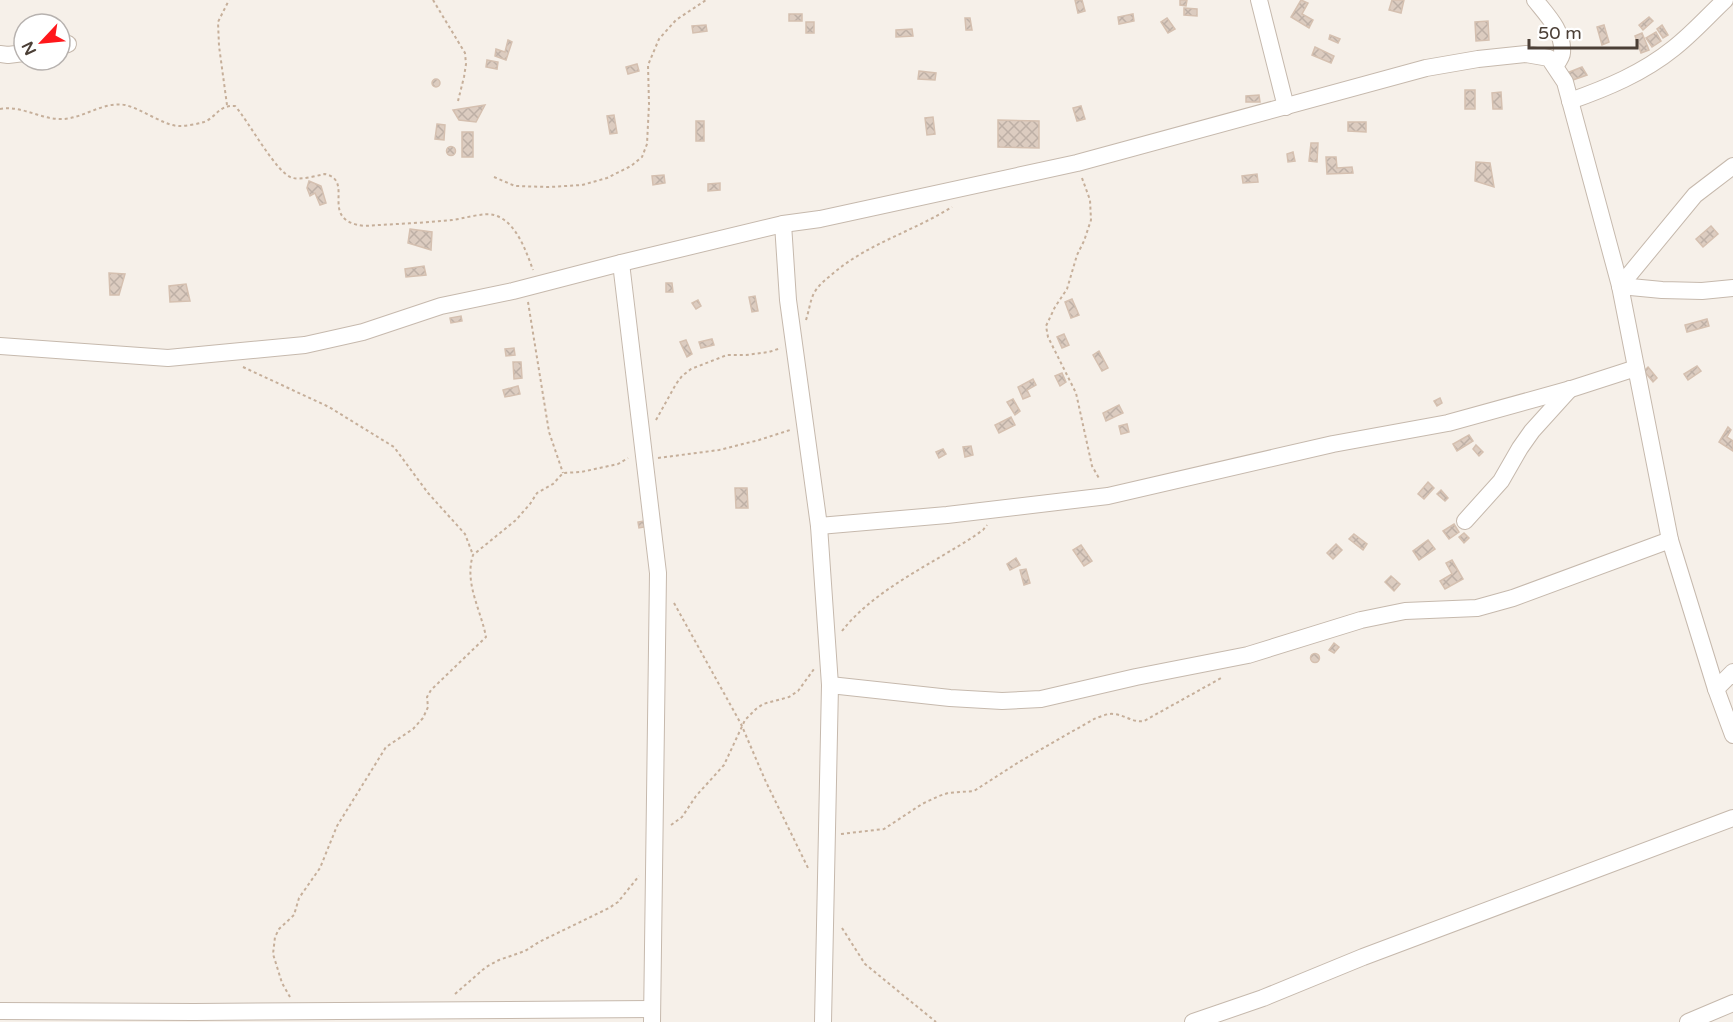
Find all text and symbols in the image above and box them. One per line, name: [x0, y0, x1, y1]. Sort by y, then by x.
north arrow: [12, 12, 72, 72]
scale bar: [1529, 12, 1637, 50]
text: 50 m: [1538, 22, 1582, 44]
text: N: [18, 38, 41, 58]

